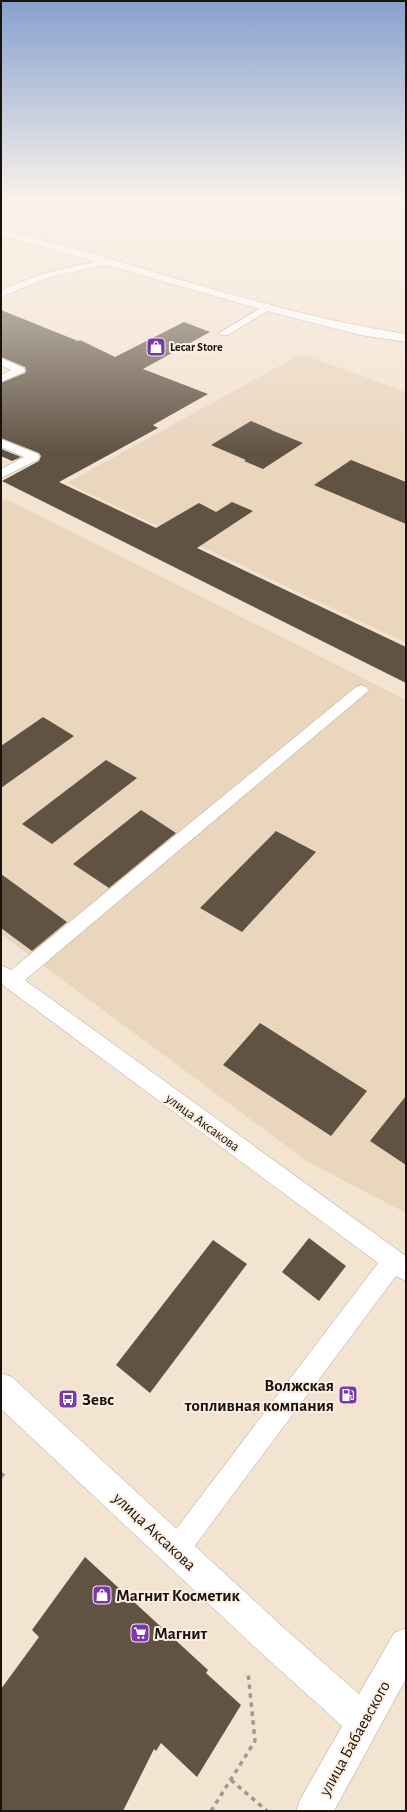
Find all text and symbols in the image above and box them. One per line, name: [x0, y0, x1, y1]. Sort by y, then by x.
shop icon: Lecar Store: [145, 336, 167, 358]
place label: Lecar Store: [170, 341, 223, 353]
street label: улица Аксакова: [162, 1091, 242, 1155]
place label: Волжская топливная компания: [184, 1377, 334, 1414]
fuel station icon: Волжская топливная компания: [337, 1384, 359, 1406]
bus stop icon: Зевс: [57, 1388, 79, 1410]
place label: Зевс: [82, 1391, 114, 1408]
street label: улица Аксакова: [109, 1488, 199, 1575]
shop icon: Магнит Косметик: [91, 1584, 113, 1606]
place label: Магнит Косметик: [116, 1587, 240, 1604]
supermarket icon: Магнит: [129, 1622, 151, 1644]
place label: Магнит: [154, 1625, 207, 1642]
street label: улица Бабаевского: [315, 1678, 394, 1800]

